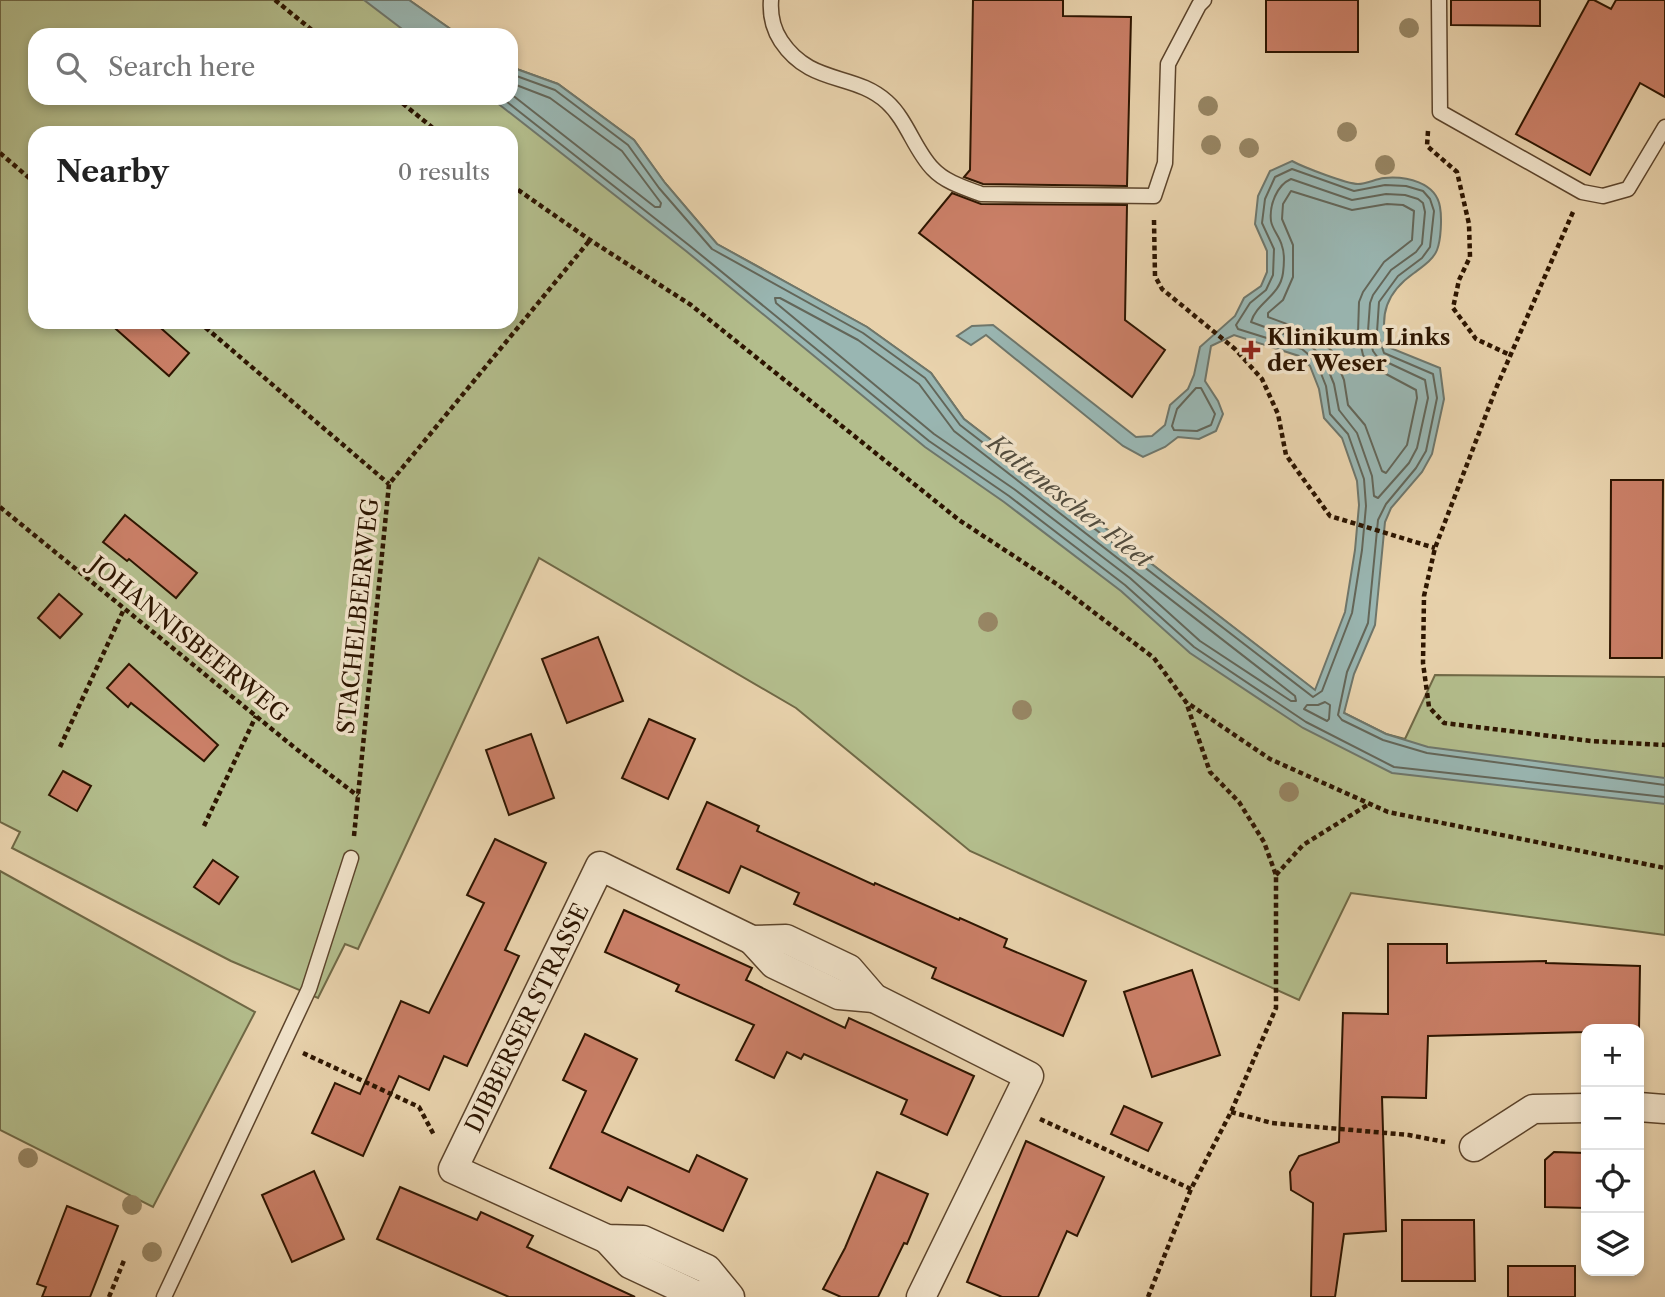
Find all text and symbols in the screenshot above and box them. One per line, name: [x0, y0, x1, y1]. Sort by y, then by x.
search box: [28, 28, 518, 105]
icon: search: [52, 48, 90, 86]
text: Search here: [108, 51, 255, 83]
text: Nearby: [56, 153, 169, 190]
text: 0 results: [398, 158, 490, 186]
place label: Klinikum Links der Weser: [1267, 323, 1450, 377]
marker: Klinikum Links der Weser: [1241, 340, 1261, 360]
water label: Kattenescher Fleet: [981, 427, 1159, 575]
street label: STACHELBEERWEG: [332, 497, 384, 735]
street label: JOHANNISBEERWEG: [82, 548, 294, 728]
street label: DIBBERSER STRASSE: [459, 899, 595, 1137]
map controls: [1581, 1024, 1644, 1276]
button: +: [1581, 1024, 1644, 1087]
button: −: [1581, 1087, 1644, 1150]
button: locate: [1581, 1150, 1644, 1213]
button: layers: [1581, 1213, 1644, 1276]

